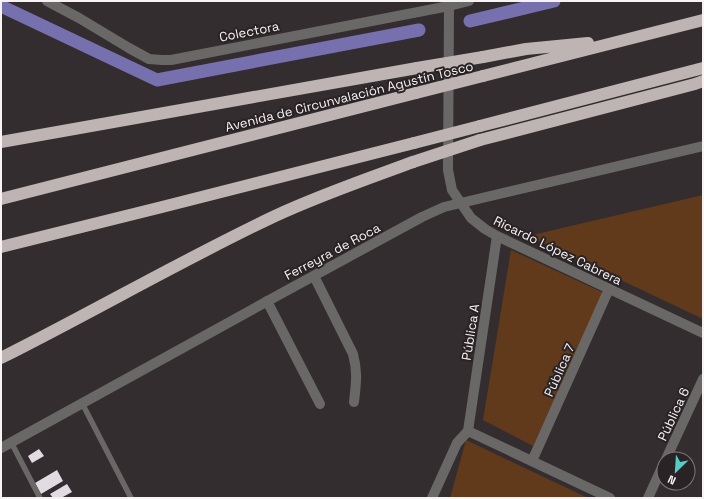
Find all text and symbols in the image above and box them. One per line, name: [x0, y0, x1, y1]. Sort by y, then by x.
street label: Colectora: [218, 17, 281, 46]
street label: Avenida de Circunvalación Agustín Tosco: [223, 57, 475, 136]
street label: Ricardo López Cabrera: [491, 212, 625, 289]
street label: Ferreyra de Roca: [281, 219, 384, 284]
street label: Pública A: [458, 303, 483, 362]
street label: Pública 7: [540, 341, 579, 399]
street label: Pública 6: [654, 385, 693, 444]
north arrow: [656, 451, 696, 491]
text: N: [665, 472, 678, 488]

